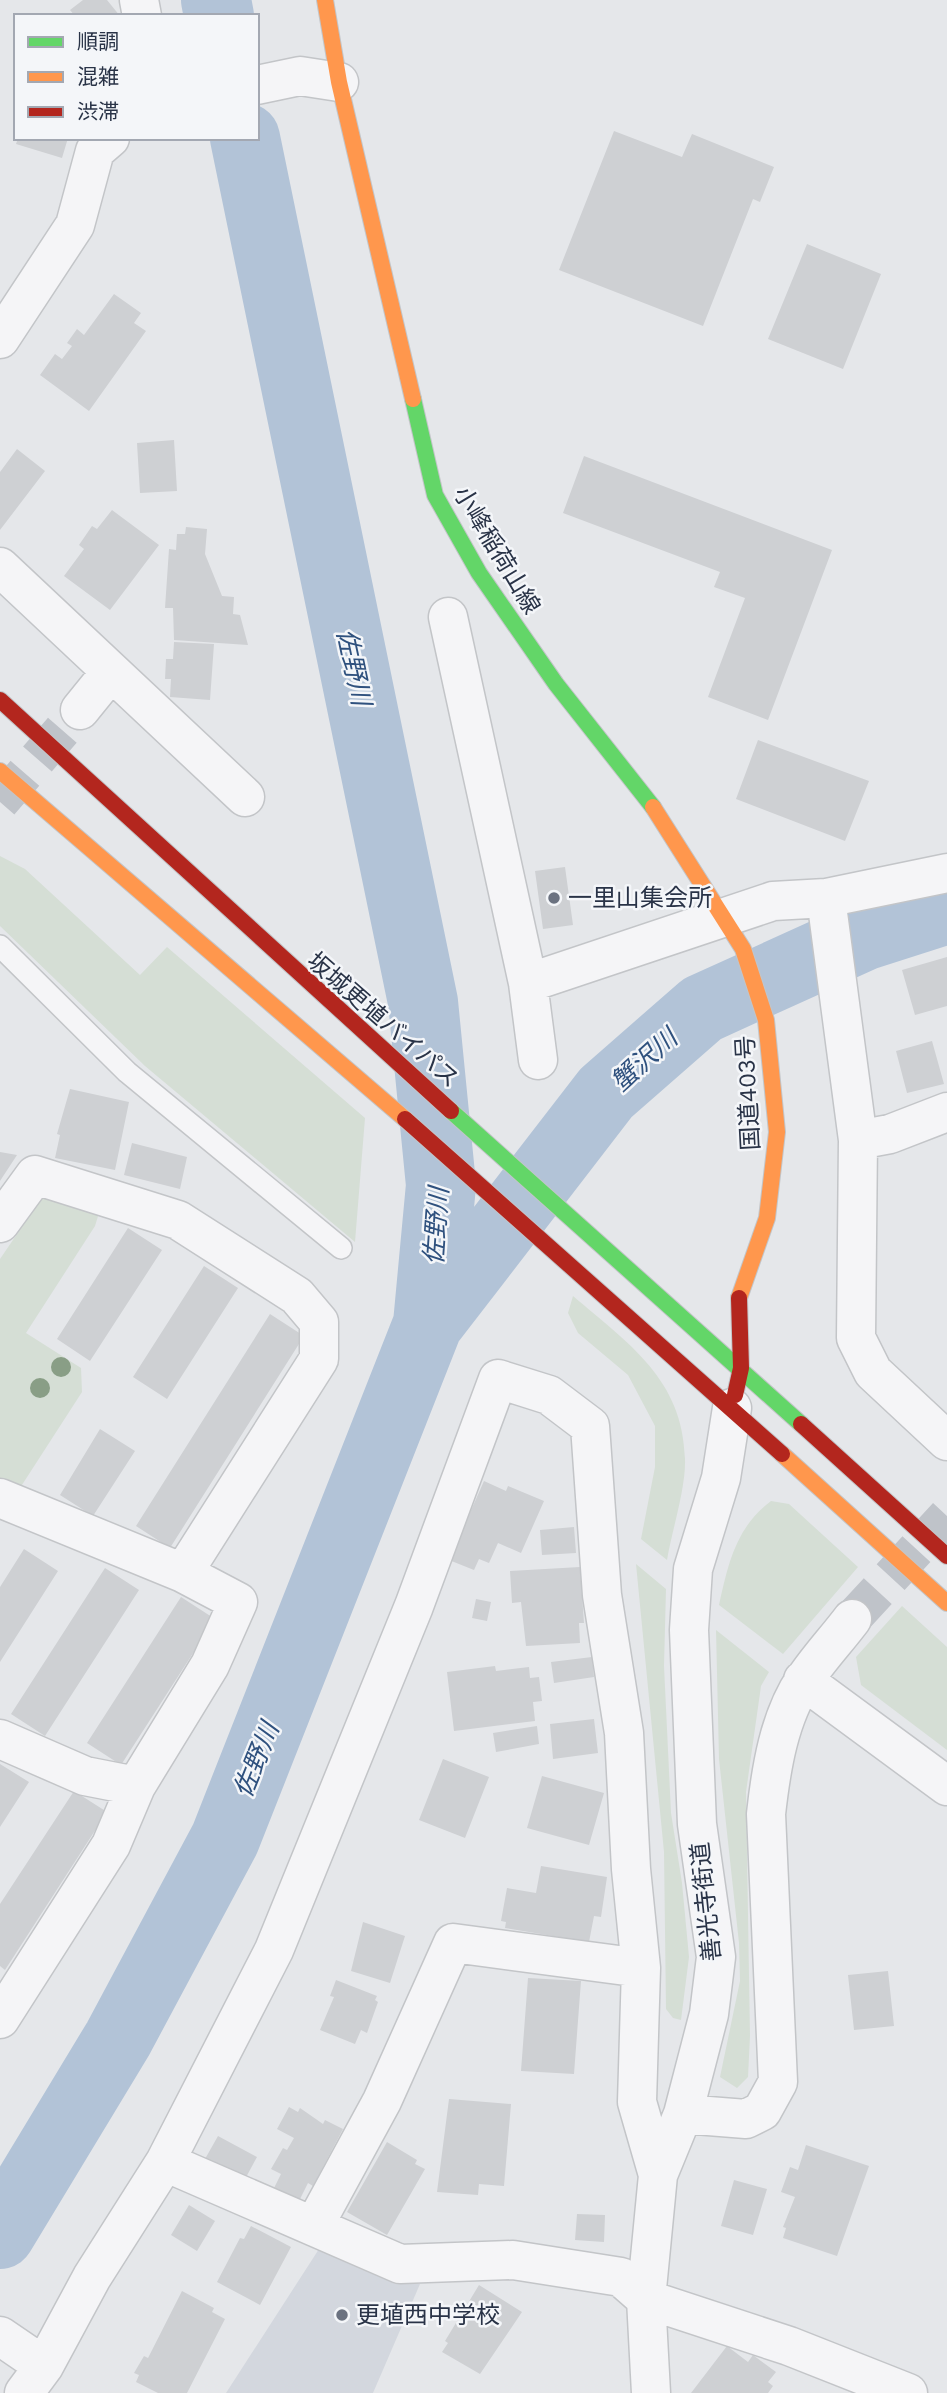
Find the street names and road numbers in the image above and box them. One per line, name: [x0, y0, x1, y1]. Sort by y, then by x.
street label: 小峰稲荷山線: [448, 481, 546, 619]
street label: 坂城更埴バイパス: [302, 947, 464, 1093]
street label: 国道403号: [731, 1035, 765, 1151]
street label: 善光寺街道: [686, 1841, 726, 1963]

